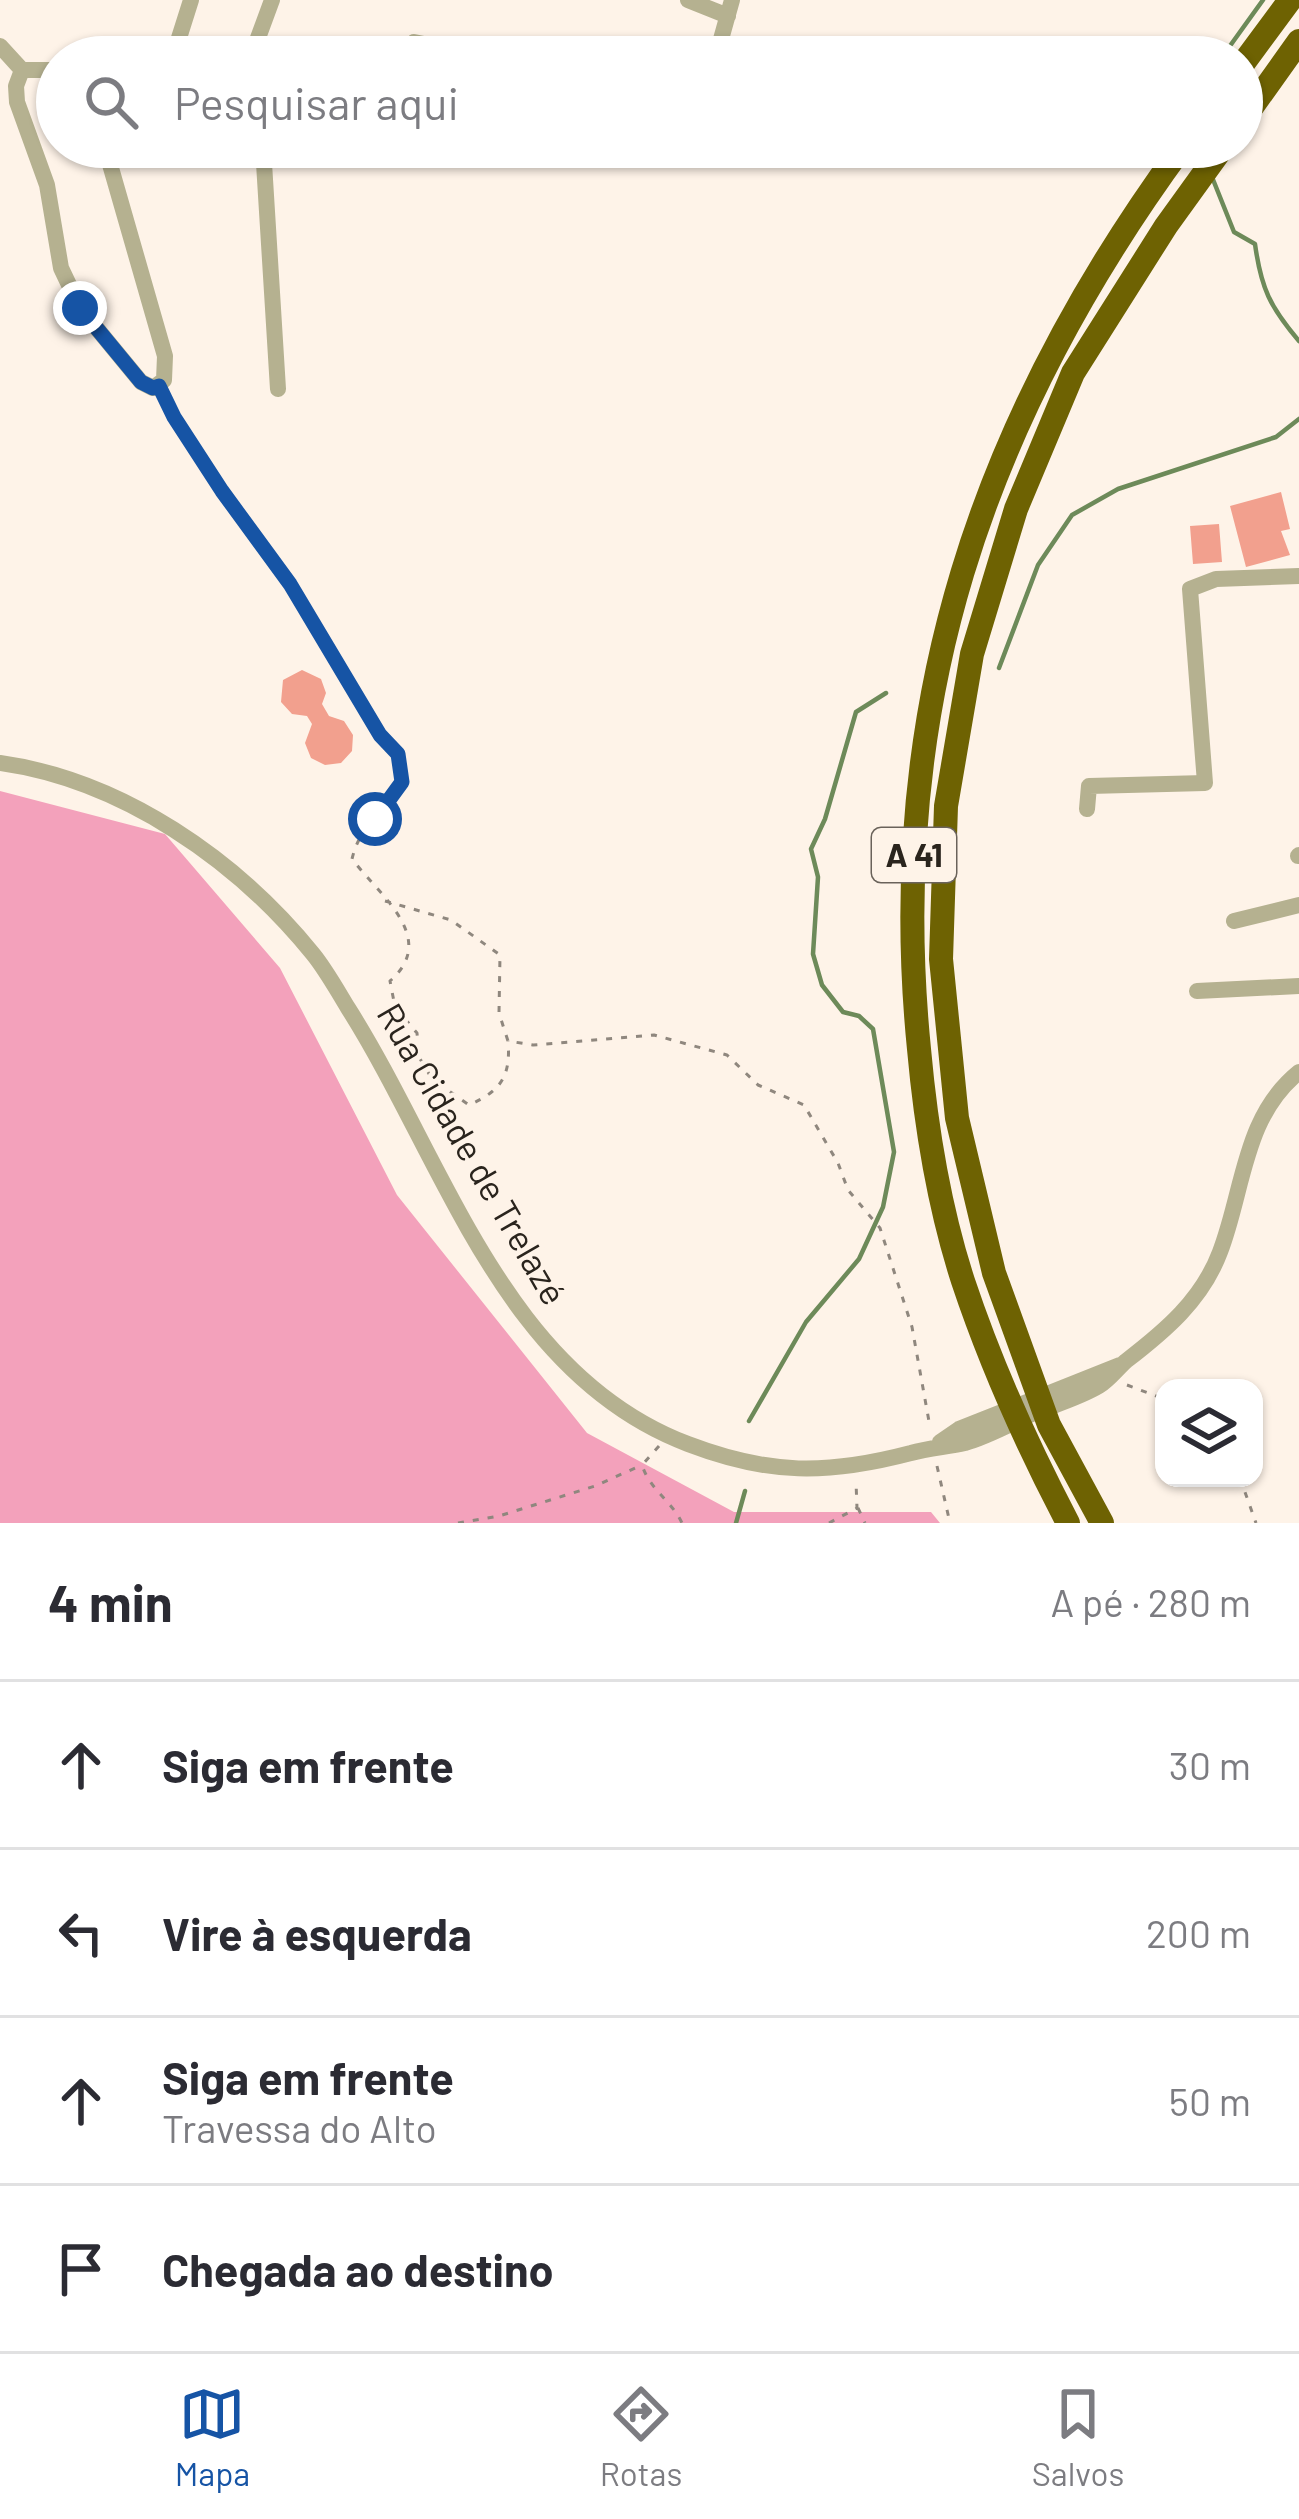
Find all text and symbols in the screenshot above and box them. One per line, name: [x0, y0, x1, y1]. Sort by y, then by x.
search box: [36, 36, 1263, 168]
icon: search: [78, 69, 144, 135]
text: Pesquisar aqui: [174, 75, 459, 129]
route end: [53, 281, 107, 335]
route start: [348, 792, 402, 846]
road number: A 41: [872, 828, 956, 882]
street label: Rua Cidade de Trelazé: [370, 995, 577, 1312]
map controls: [1155, 1379, 1263, 1487]
button: layers: [1155, 1379, 1263, 1487]
text: 4 min: [48, 1571, 173, 1632]
text: A pé · 280 m: [1050, 1578, 1251, 1625]
icon: ahead: [48, 1732, 114, 1798]
text: Siga em frente: [162, 1738, 454, 1792]
text: 30 m: [1169, 1741, 1251, 1788]
icon: left: [48, 1900, 114, 1966]
text: Vire à esquerda: [162, 1906, 472, 1960]
text: 200 m: [1146, 1909, 1251, 1956]
text: Siga em frente: [162, 2050, 454, 2104]
icon: ahead: [48, 2068, 114, 2134]
text: 50 m: [1169, 2077, 1251, 2124]
text: Travessa do Alto: [162, 2104, 437, 2151]
icon: arrive: [48, 2236, 114, 2302]
text: Chegada ao destino: [162, 2242, 554, 2296]
tab: Mapa: [175, 2381, 250, 2493]
tab: Rotas: [600, 2381, 682, 2493]
tab: Salvos: [1032, 2381, 1124, 2493]

